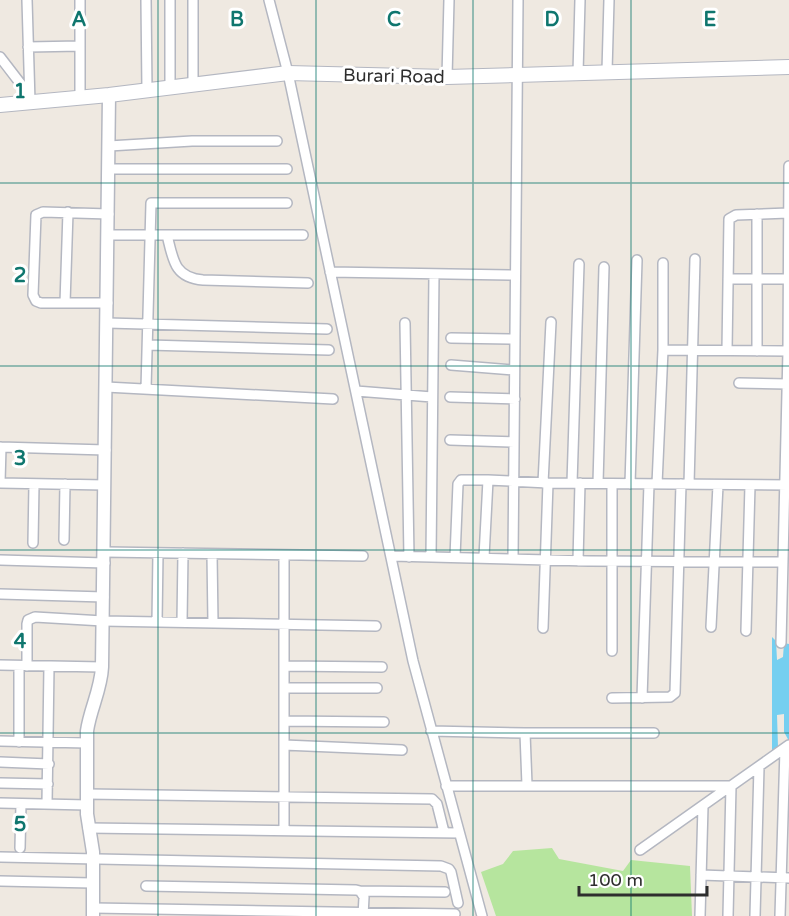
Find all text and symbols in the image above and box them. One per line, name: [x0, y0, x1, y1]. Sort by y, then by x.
text: A: [72, 8, 87, 32]
text: B: [230, 8, 244, 32]
text: C: [387, 8, 401, 32]
text: D: [544, 8, 560, 32]
text: E: [704, 8, 717, 32]
street label: Burari Road: [343, 64, 445, 88]
text: 1: [14, 80, 26, 104]
text: 2: [14, 264, 26, 288]
text: 3: [14, 447, 26, 471]
text: 4: [14, 630, 27, 654]
text: 5: [14, 813, 26, 837]
scale bar: [579, 859, 706, 897]
text: 100 m: [588, 869, 643, 891]

